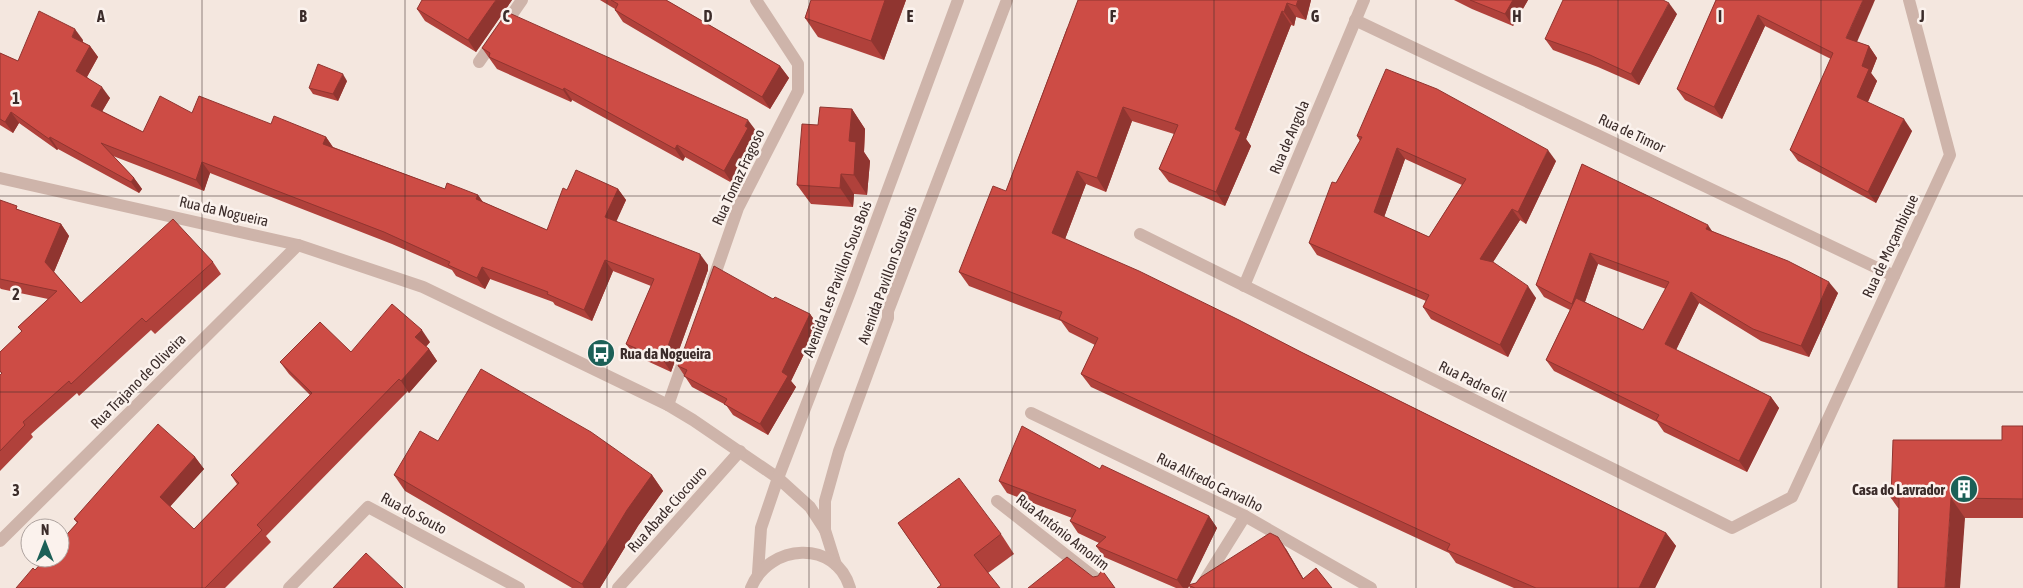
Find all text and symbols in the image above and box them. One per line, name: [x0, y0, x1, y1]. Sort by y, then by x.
text: A: [96, 7, 105, 25]
text: B: [299, 7, 307, 25]
text: C: [502, 7, 510, 25]
text: D: [704, 7, 713, 25]
text: E: [907, 7, 914, 25]
text: F: [1110, 7, 1117, 25]
text: G: [1311, 7, 1320, 25]
text: H: [1512, 7, 1522, 25]
text: I: [1718, 7, 1722, 25]
text: J: [1918, 7, 1925, 25]
text: 1: [12, 89, 20, 107]
street label: Rua de Angola: [1266, 98, 1312, 176]
street label: Rua de Timor: [1596, 110, 1669, 156]
street label: Rua Tomaz Fragoso: [708, 126, 768, 228]
street label: Rua da Nogueira: [178, 192, 270, 230]
street label: Rua de Moçambique: [1859, 192, 1921, 300]
street label: Avenida Les Pavillon Sous Bois: [799, 199, 875, 359]
street label: Avenida Pavillon Sous Bois: [854, 204, 920, 346]
text: 2: [12, 285, 20, 303]
street label: Rua Trajano de Oliveira: [87, 330, 189, 432]
bus stop icon: Rua da Nogueira: [586, 338, 616, 368]
place label: Rua da Nogueira: [620, 345, 711, 362]
street label: Rua Padre Gil: [1436, 357, 1510, 405]
street label: Rua Alfredo Carvalho: [1154, 449, 1266, 515]
street label: Rua Abade Ciocouro: [624, 463, 710, 555]
building icon: Casa do Lavrador: [1949, 474, 1979, 504]
text: 3: [12, 481, 20, 499]
place label: Casa do Lavrador: [1852, 481, 1946, 498]
street label: Rua do Souto: [378, 489, 450, 537]
street label: Rua António Amorim: [1013, 490, 1113, 574]
north arrow: [20, 518, 70, 568]
text: N: [41, 522, 49, 538]

